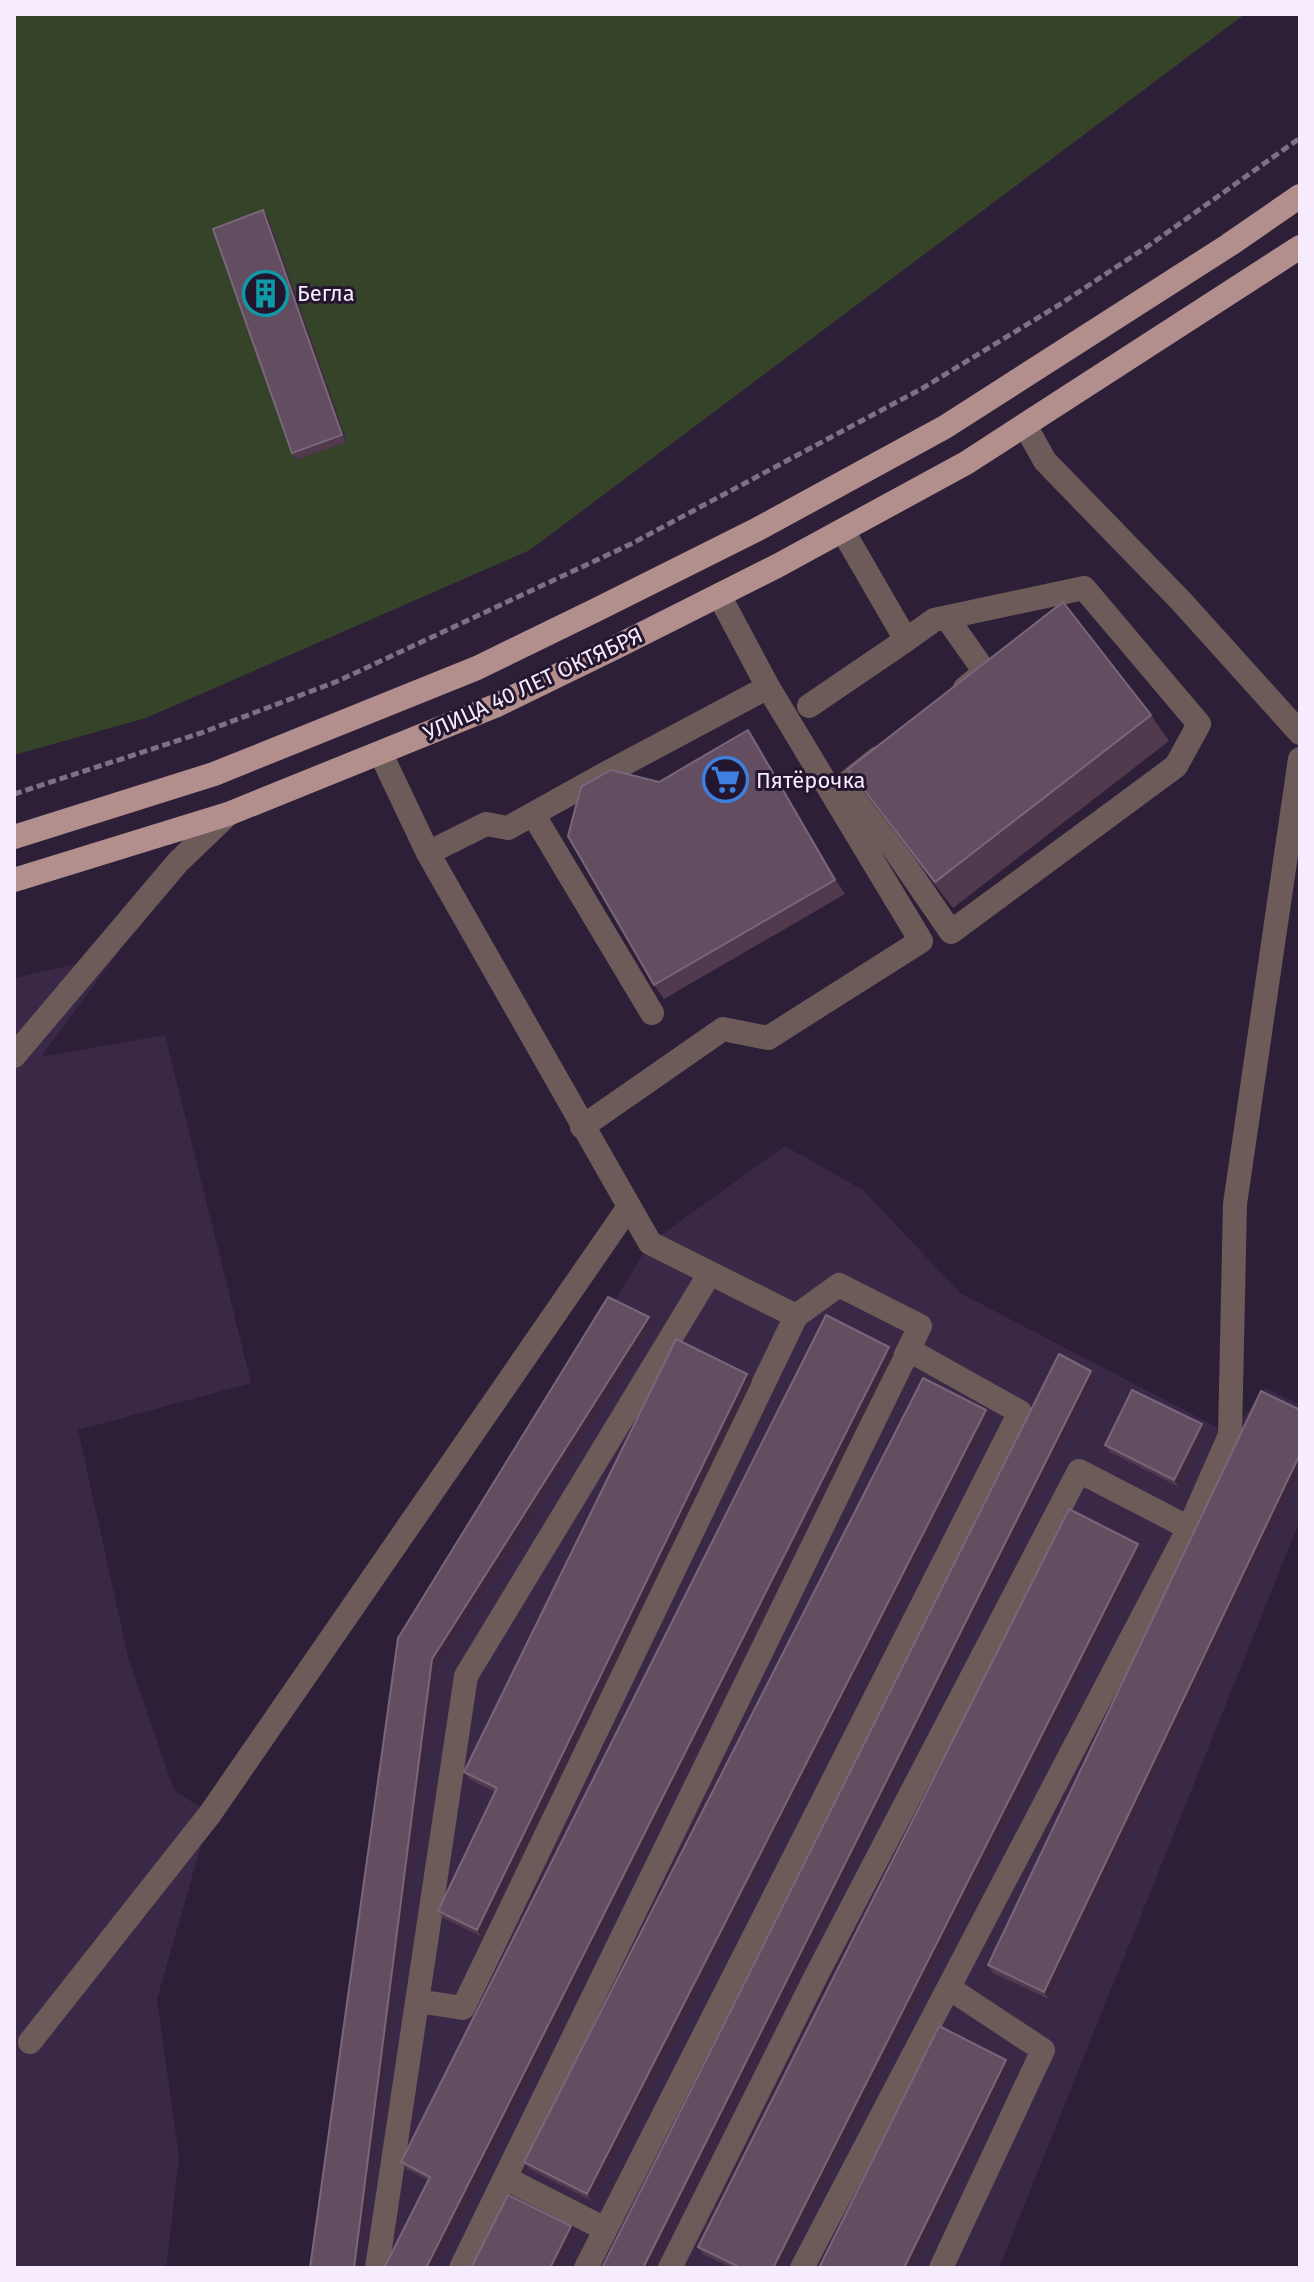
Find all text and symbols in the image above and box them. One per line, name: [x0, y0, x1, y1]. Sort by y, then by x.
building icon: Бегла: [242, 269, 290, 317]
place label: Бегла: [297, 280, 355, 307]
street label: УЛИЦА 40 ЛЕТ ОКТЯБРЯ: [419, 621, 647, 747]
supermarket icon: Пятёрочка: [701, 756, 749, 804]
place label: Пятёрочка: [756, 767, 865, 794]

